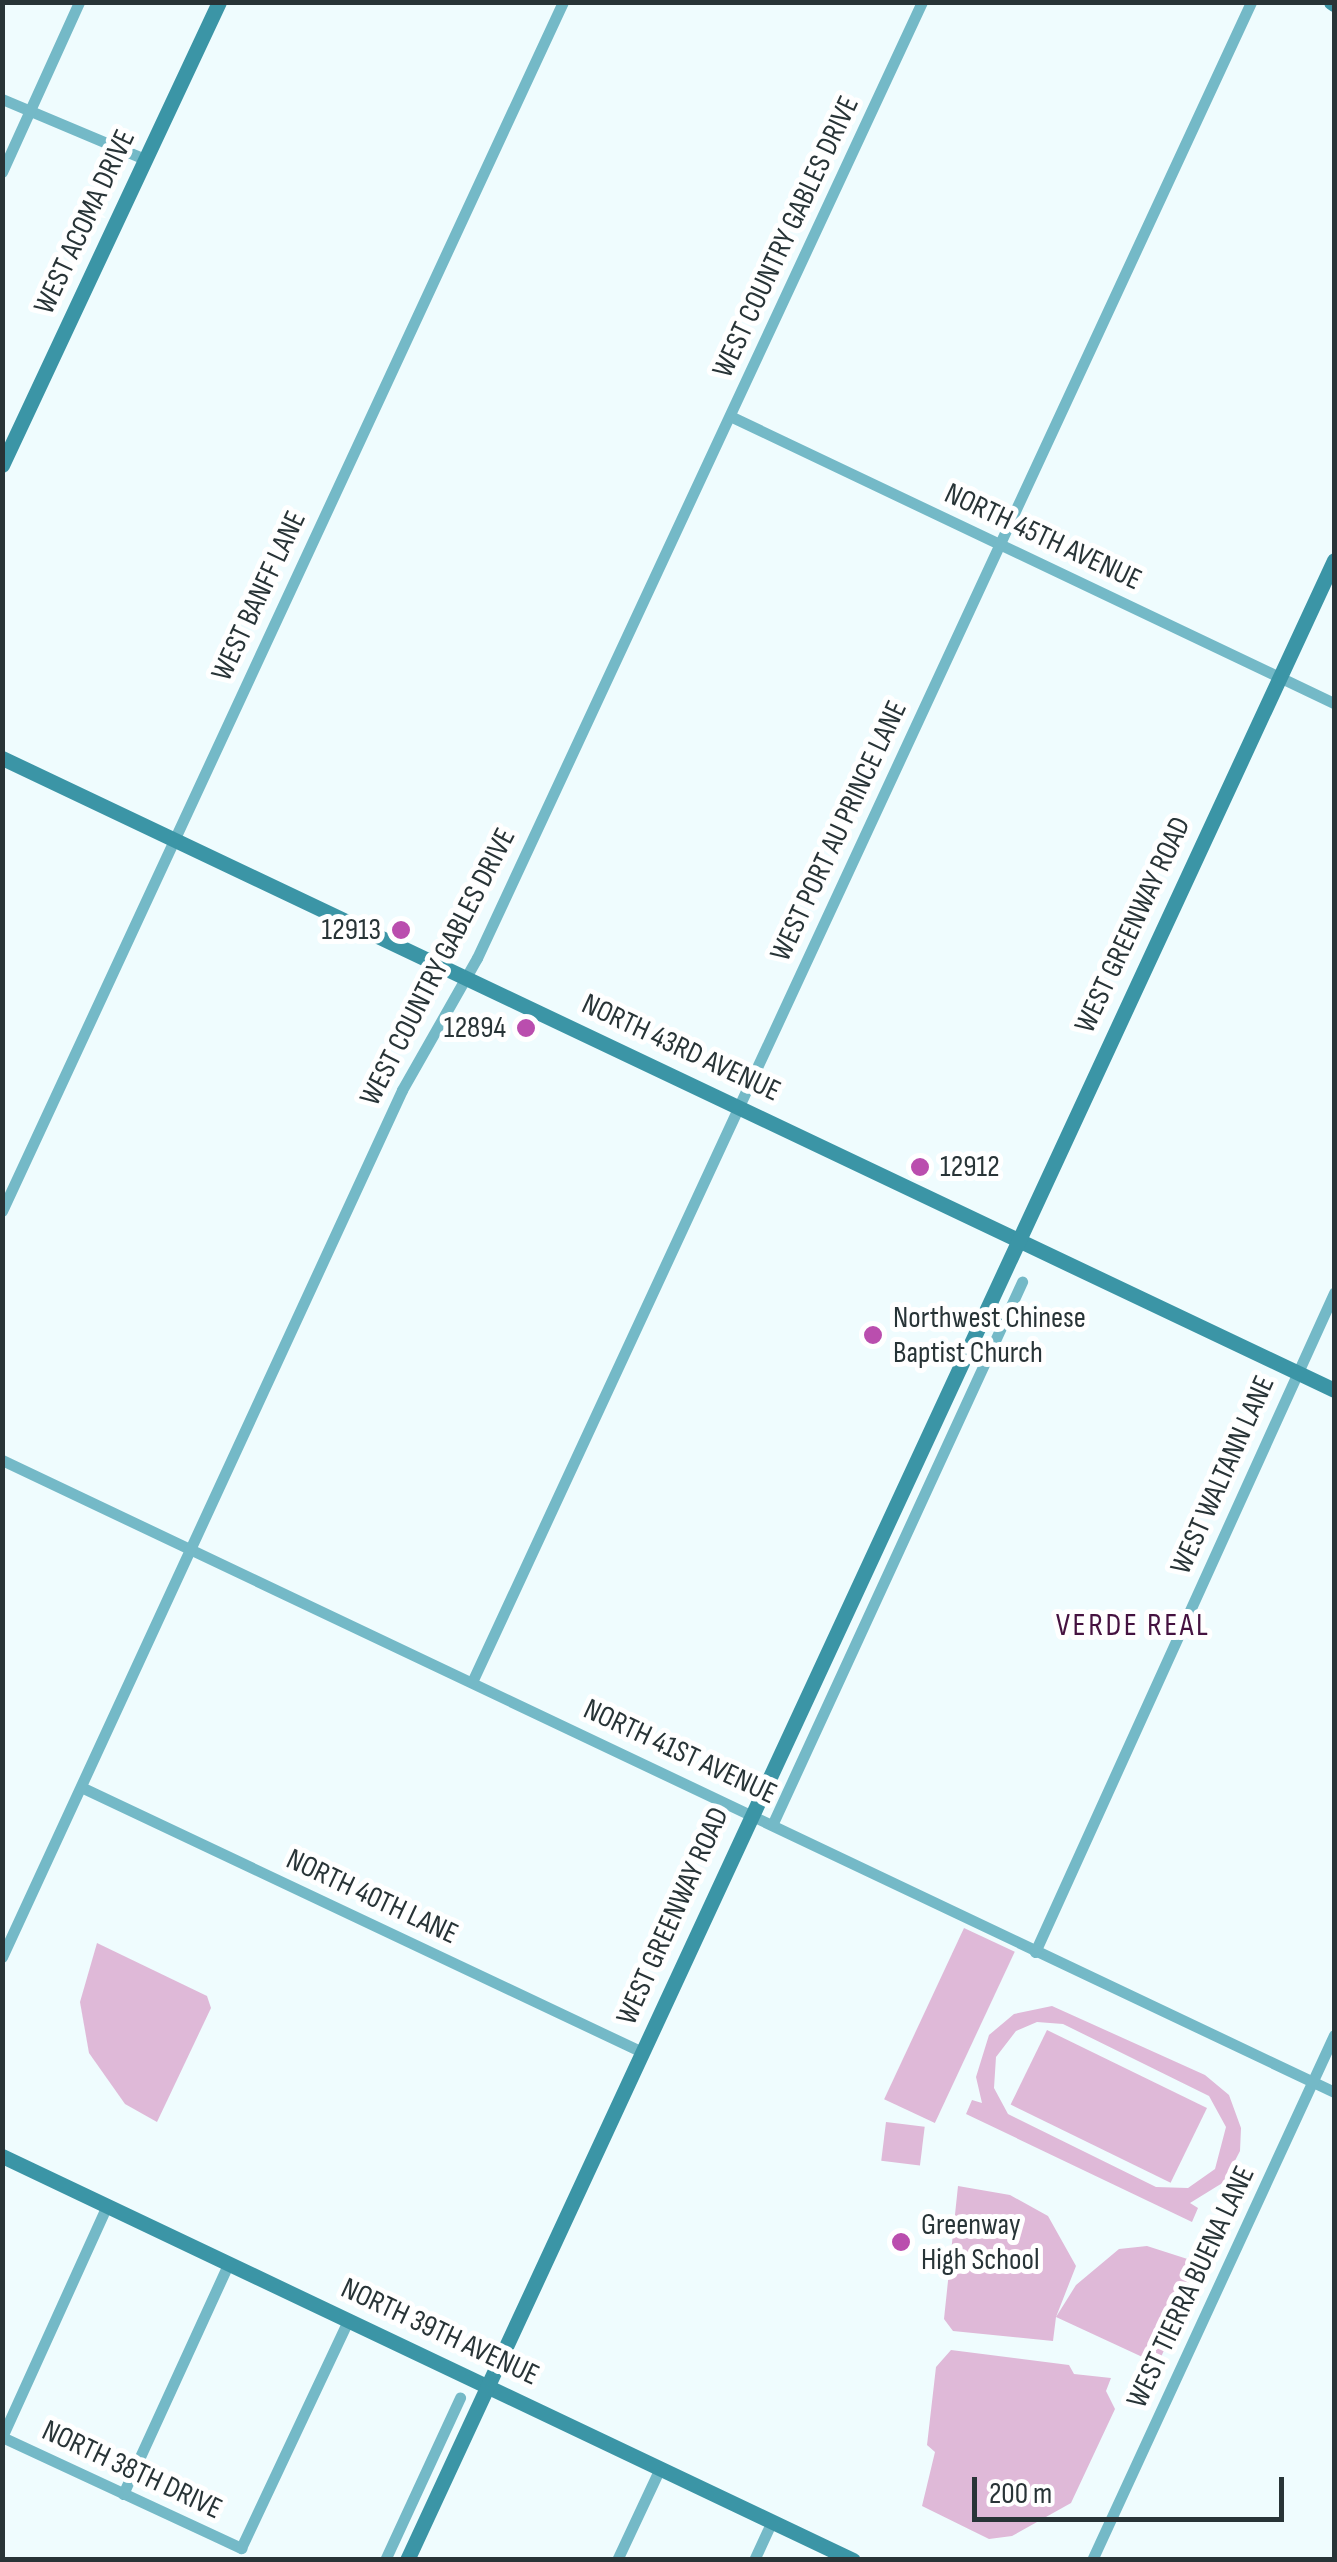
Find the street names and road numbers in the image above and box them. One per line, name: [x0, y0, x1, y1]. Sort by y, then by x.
street label: WEST COUNTRY GABLES DRIVE: [705, 90, 867, 384]
street label: WEST ACOMA DRIVE: [27, 124, 143, 320]
street label: NORTH 45TH AVENUE: [939, 476, 1147, 598]
street label: WEST BANFF LANE: [204, 505, 314, 687]
street label: WEST PORT AU PRINCE LANE: [763, 695, 915, 967]
street label: WEST GREENWAY ROAD: [1067, 811, 1199, 1039]
street label: WEST COUNTRY GABLES DRIVE: [352, 822, 524, 1112]
street label: NORTH 43RD AVENUE: [576, 986, 786, 1110]
street label: WEST WALTANN LANE: [1163, 1370, 1283, 1580]
street label: NORTH 41ST AVENUE: [578, 1692, 782, 1812]
street label: WEST GREENWAY ROAD: [609, 1802, 737, 2030]
street label: NORTH 40TH LANE: [281, 1842, 463, 1952]
street label: WEST TIERRA BUENA LANE: [1119, 2160, 1263, 2414]
street label: NORTH 39TH AVENUE: [335, 2270, 545, 2394]
street label: NORTH 38TH DRIVE: [36, 2413, 228, 2527]

